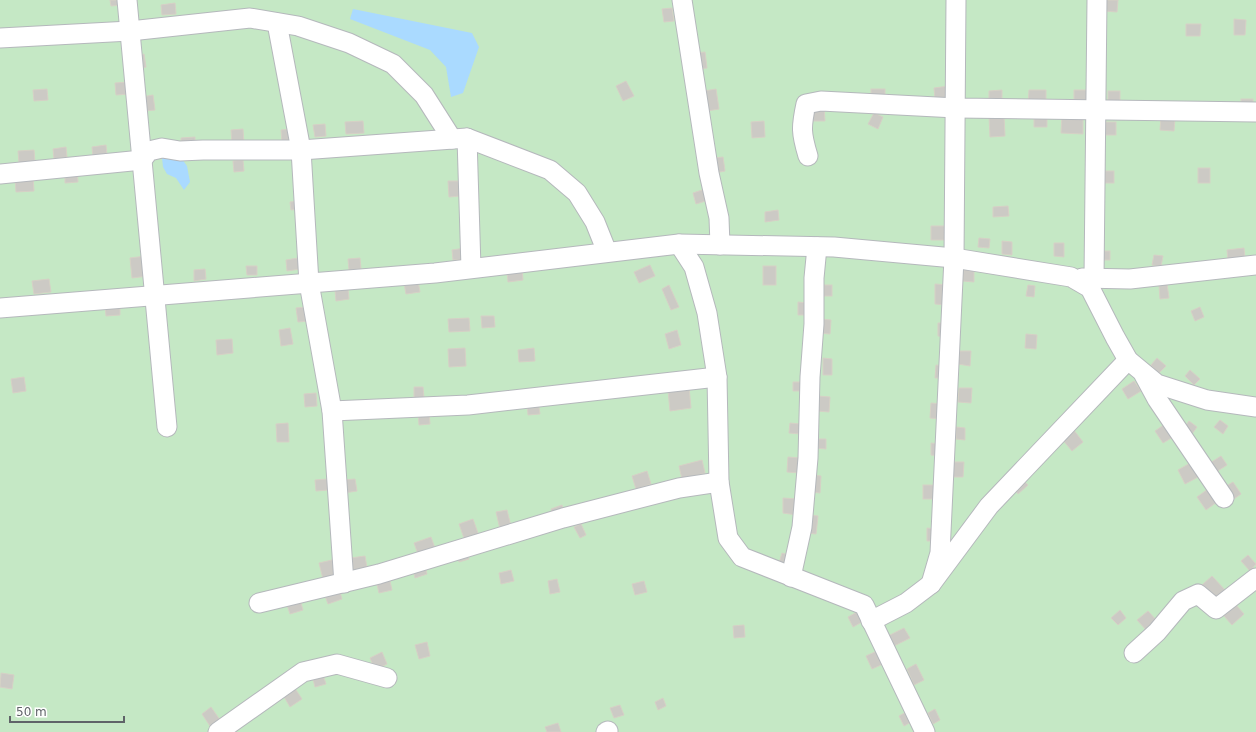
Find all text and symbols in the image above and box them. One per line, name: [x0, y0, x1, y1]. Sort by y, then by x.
scale bar: [10, 698, 124, 724]
text: 50 m: [16, 705, 47, 719]

